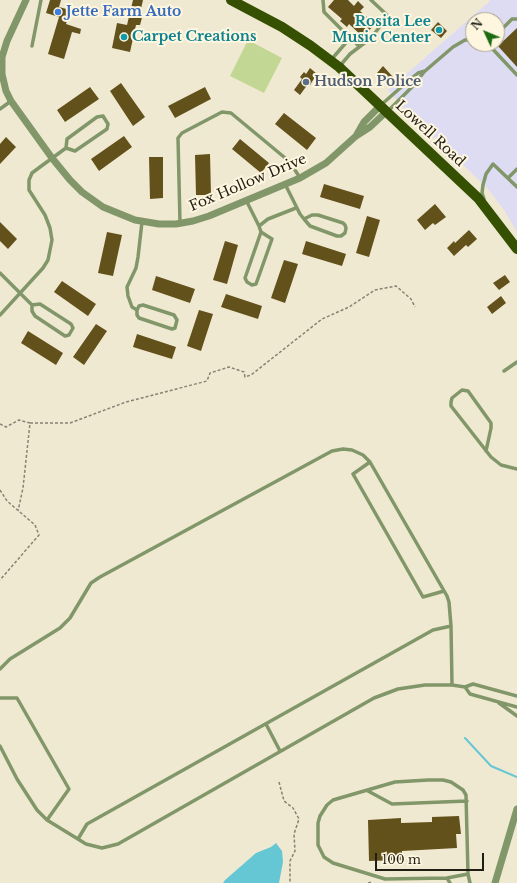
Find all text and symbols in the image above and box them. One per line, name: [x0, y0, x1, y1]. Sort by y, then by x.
place label: Jette Farm Auto: [66, 4, 181, 20]
marker: Jette Farm Auto: [53, 7, 63, 17]
north arrow: [465, 12, 505, 52]
place label: Rosita Lee Music Center: [332, 14, 431, 46]
text: N: [468, 16, 486, 33]
marker: Rosita Lee Music Center: [434, 25, 444, 35]
place label: Carpet Creations: [132, 29, 257, 45]
marker: Carpet Creations: [119, 32, 129, 42]
place label: Hudson Police: [314, 74, 421, 90]
marker: Hudson Police: [301, 77, 311, 87]
street label: Lowell Road: [392, 97, 468, 171]
street label: Fox Hollow Drive: [187, 151, 309, 215]
scale bar: [377, 845, 486, 871]
text: 100 m: [382, 852, 421, 867]

